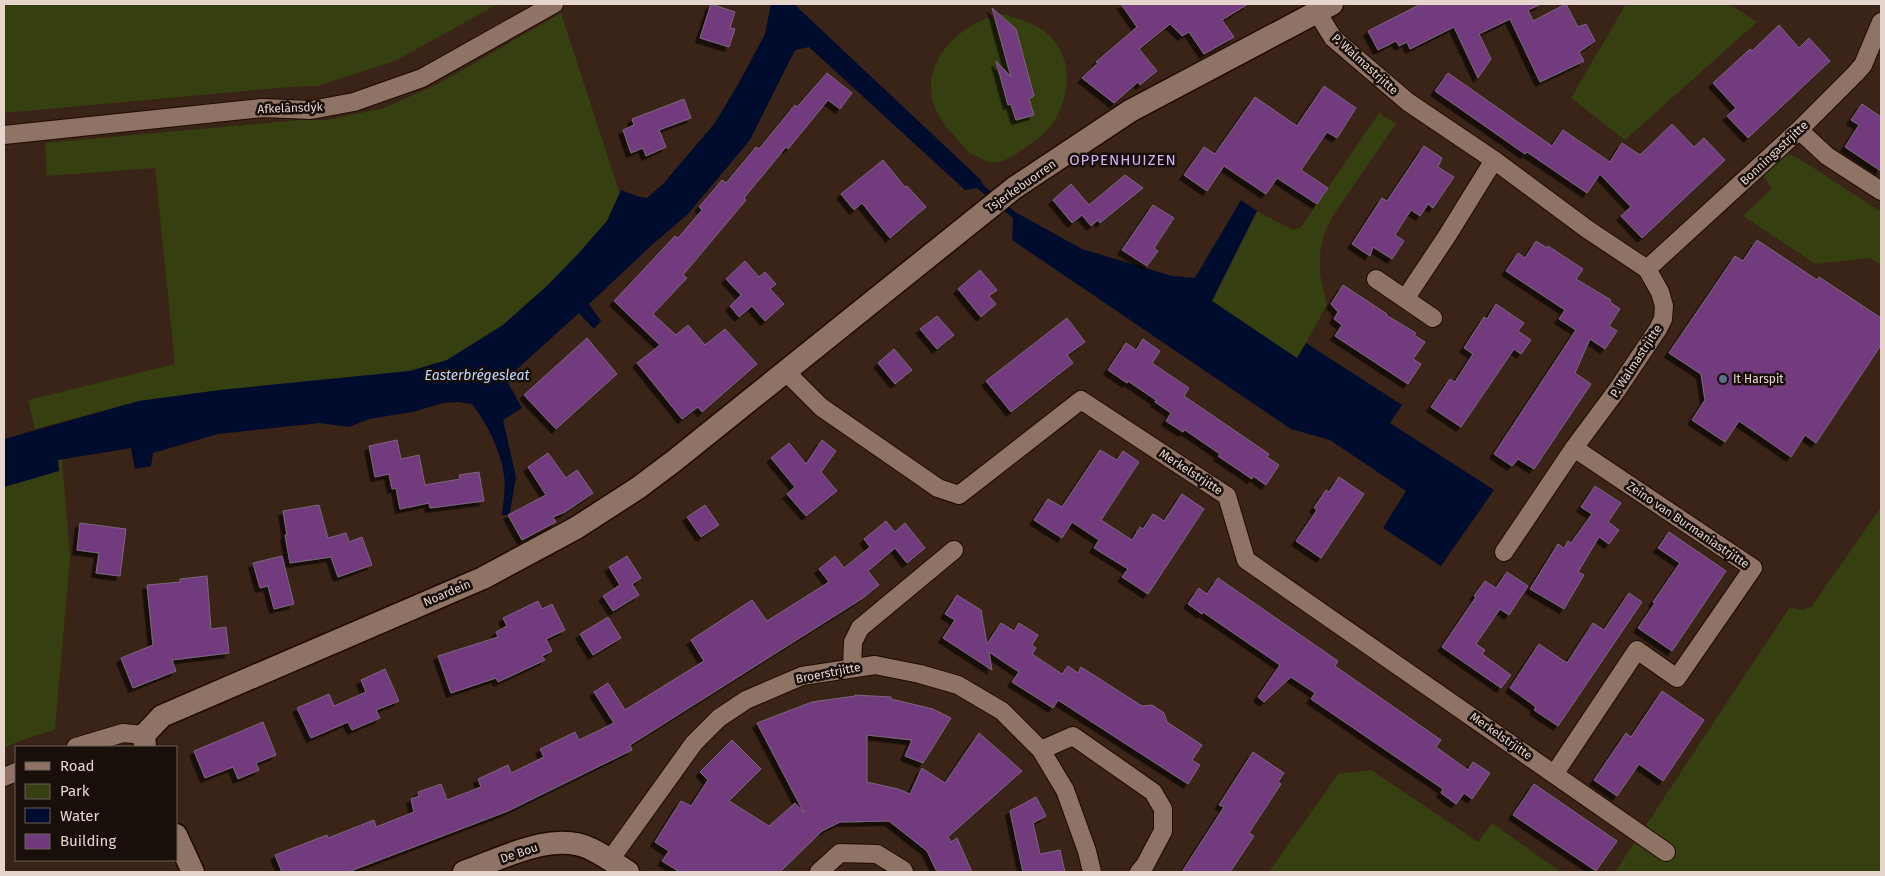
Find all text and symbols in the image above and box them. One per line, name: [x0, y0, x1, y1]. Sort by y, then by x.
street label: P. Walmastrjitte: [1329, 31, 1401, 97]
street label: Afkelânsdyk: [257, 100, 324, 116]
street label: Bonningastrjitte: [1737, 118, 1811, 188]
district label: OPPENHUIZEN: [1069, 151, 1177, 169]
street label: Tsjerkebuorren: [983, 157, 1059, 215]
street label: P. Walmastrjitte: [1607, 322, 1665, 400]
water label: Easterbrégesleat: [425, 367, 529, 384]
place label: It Harspit: [1733, 372, 1784, 386]
marker: It Harspit: [1717, 373, 1729, 385]
street label: Merkelstrjitte: [1157, 446, 1225, 498]
street label: Zeino van Burmaniastrjitte: [1624, 479, 1752, 571]
street label: Noardein: [421, 577, 473, 609]
street label: Broerstrjitte: [794, 660, 862, 686]
street label: Merkelstrjitte: [1467, 709, 1535, 763]
legend: [15, 746, 178, 861]
text: Road: [60, 757, 95, 775]
text: Park: [60, 782, 90, 800]
text: Water: [60, 807, 99, 825]
text: Building: [60, 832, 116, 850]
street label: De Bou: [498, 840, 540, 866]

